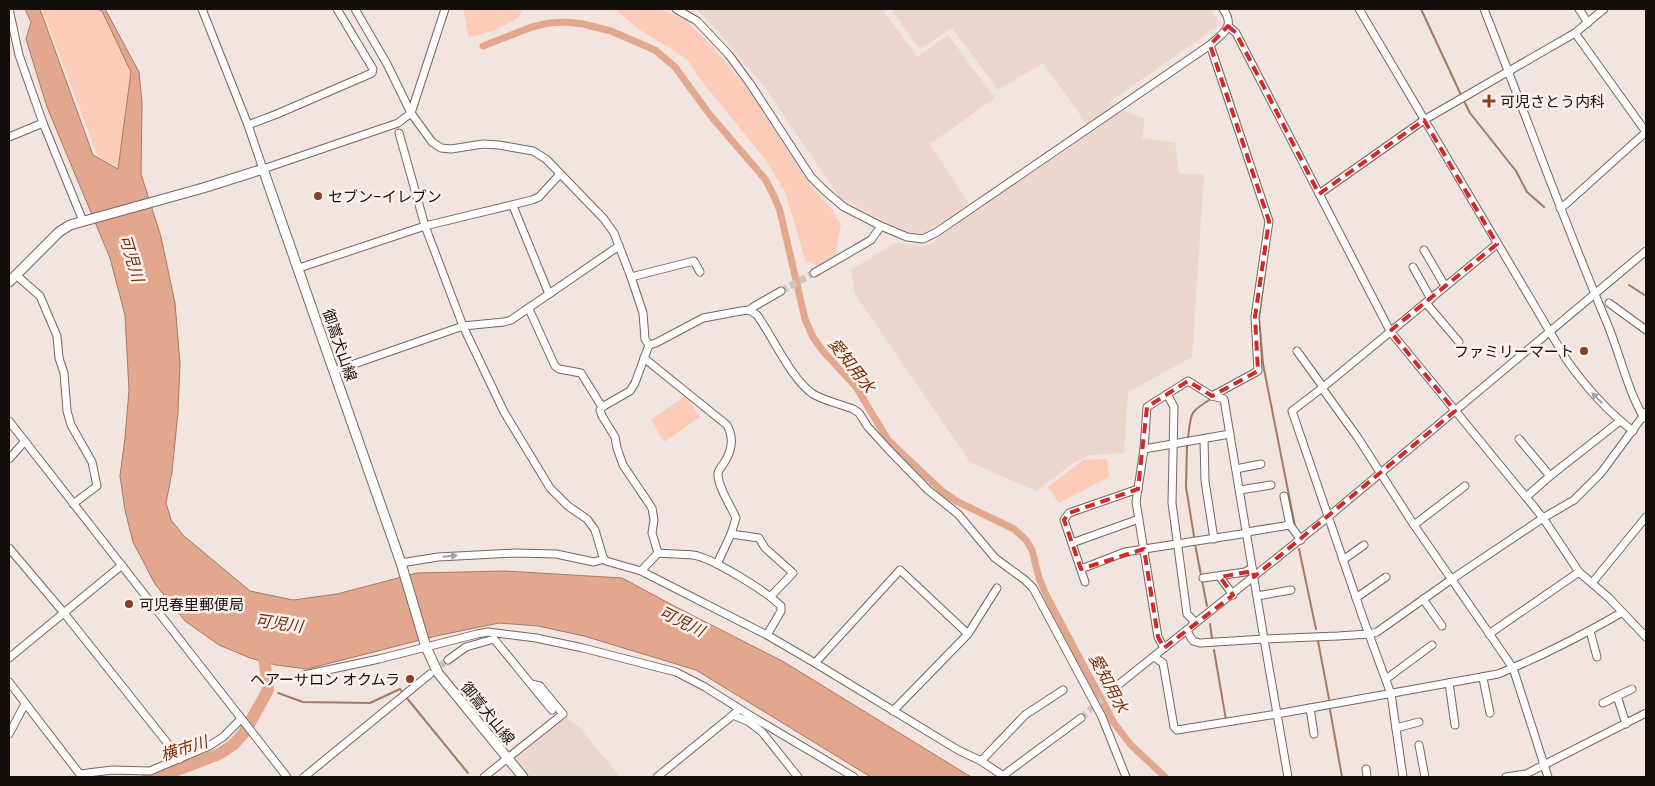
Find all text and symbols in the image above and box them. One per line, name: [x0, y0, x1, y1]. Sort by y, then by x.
place label: 可児さとう内科: [1500, 92, 1605, 111]
marker: 可児さとう内科: [1482, 94, 1496, 108]
place label: セブン-イレブン: [328, 187, 442, 206]
marker: セブン-イレブン: [312, 190, 324, 202]
water label: 可児川: [115, 232, 149, 286]
street label: 御嵩犬山線: [319, 306, 361, 384]
water label: 愛知用水: [824, 334, 881, 398]
place label: ファミリーマート: [1454, 342, 1574, 361]
marker: ファミリーマート: [1578, 345, 1590, 357]
one-way arrow: [1591, 392, 1603, 404]
one-way arrow: [442, 552, 458, 560]
place label: 可児春里郵便局: [139, 595, 244, 614]
marker: 可児春里郵便局: [123, 598, 135, 610]
water label: 可児川: [656, 601, 710, 641]
water label: 可児川: [254, 610, 306, 637]
water label: 愛知用水: [1085, 650, 1134, 718]
place label: ヘアーサロン オクムラ: [250, 670, 400, 689]
marker: ヘアーサロン オクムラ: [404, 673, 416, 685]
street label: 御嵩犬山線: [457, 678, 519, 748]
water label: 横市川: [158, 730, 212, 765]

